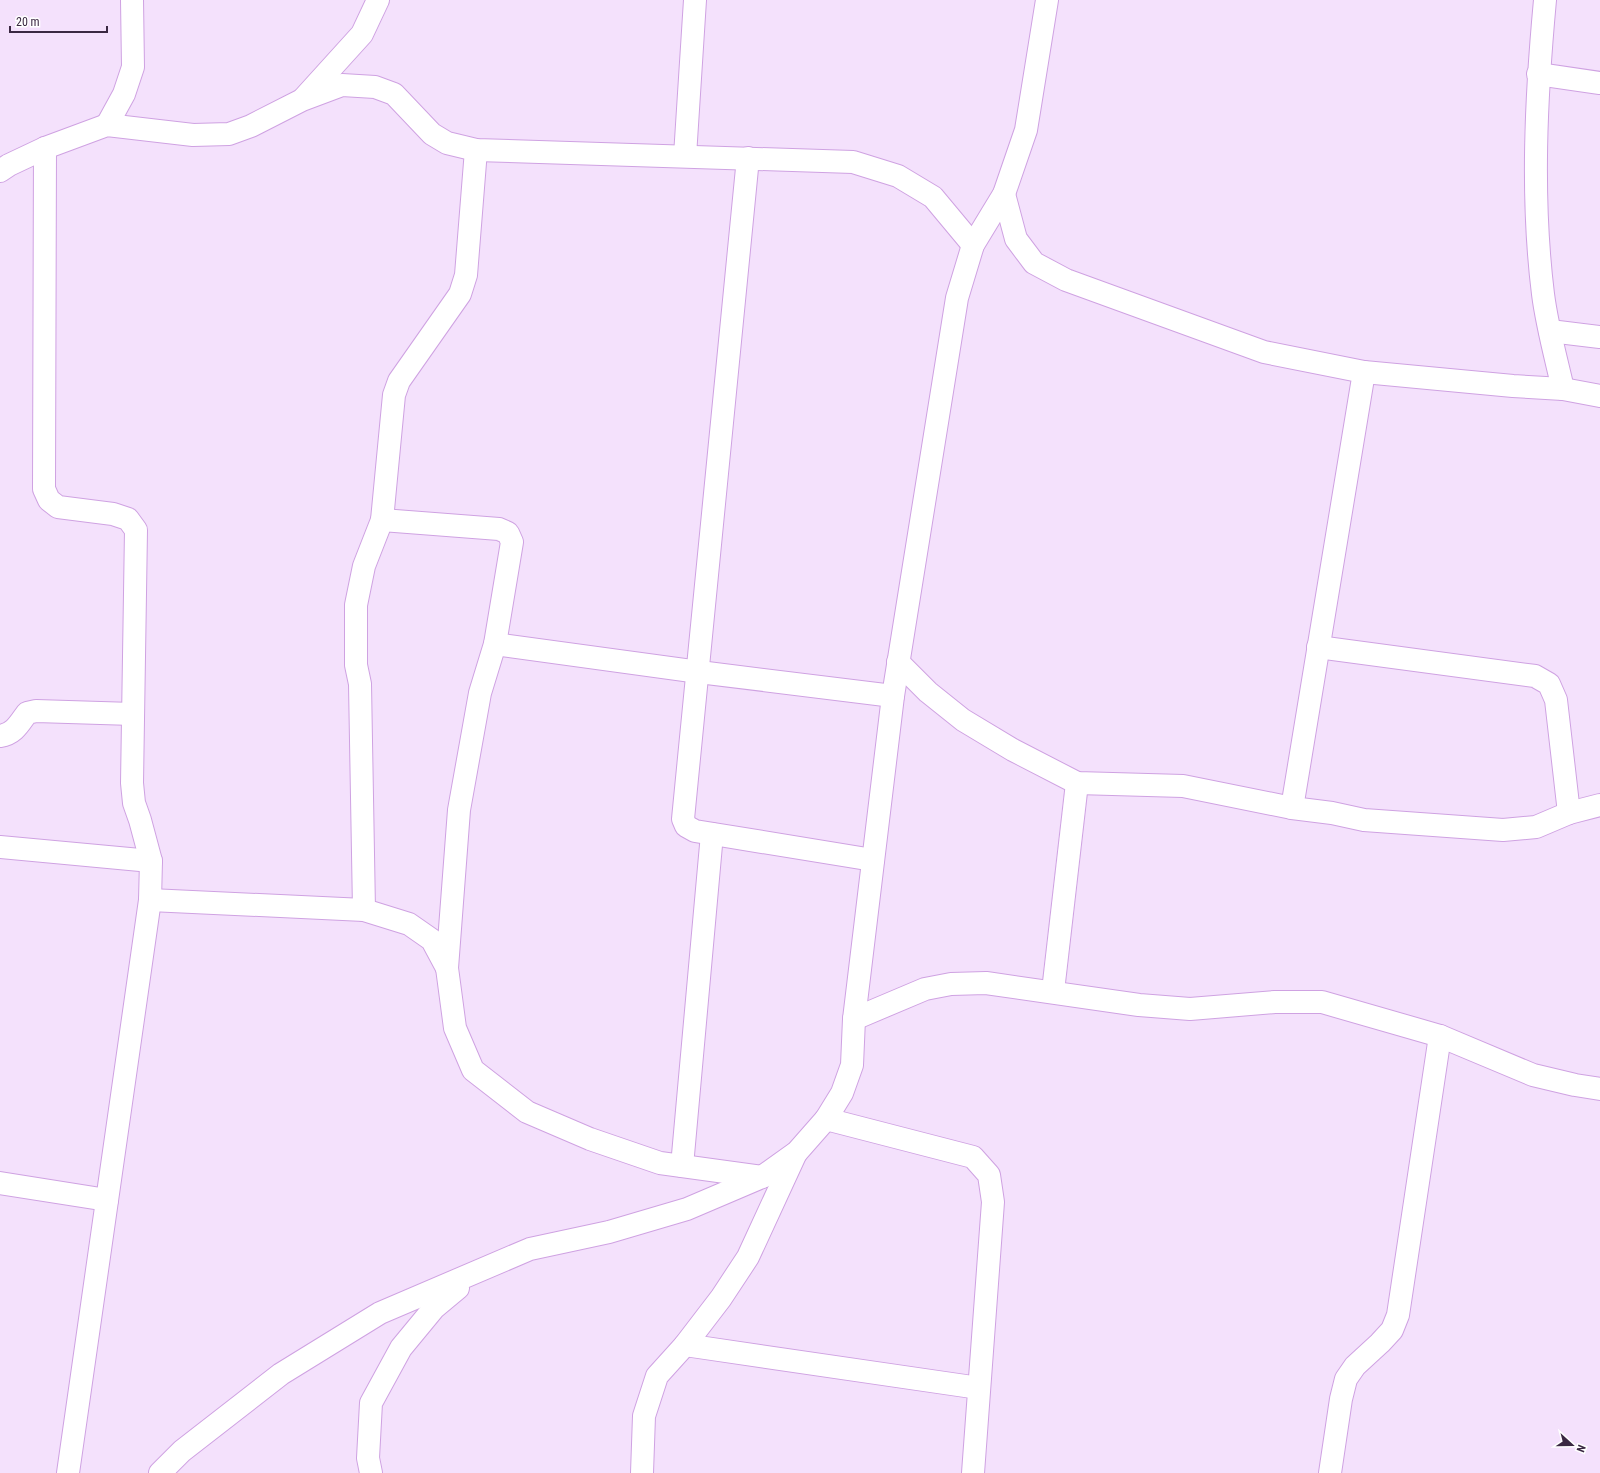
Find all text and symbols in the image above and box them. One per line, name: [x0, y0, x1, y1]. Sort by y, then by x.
scale bar: [10, 8, 107, 34]
text: 20 m: [16, 15, 40, 29]
north arrow: [1552, 1425, 1592, 1465]
text: N: [1574, 1443, 1588, 1454]

